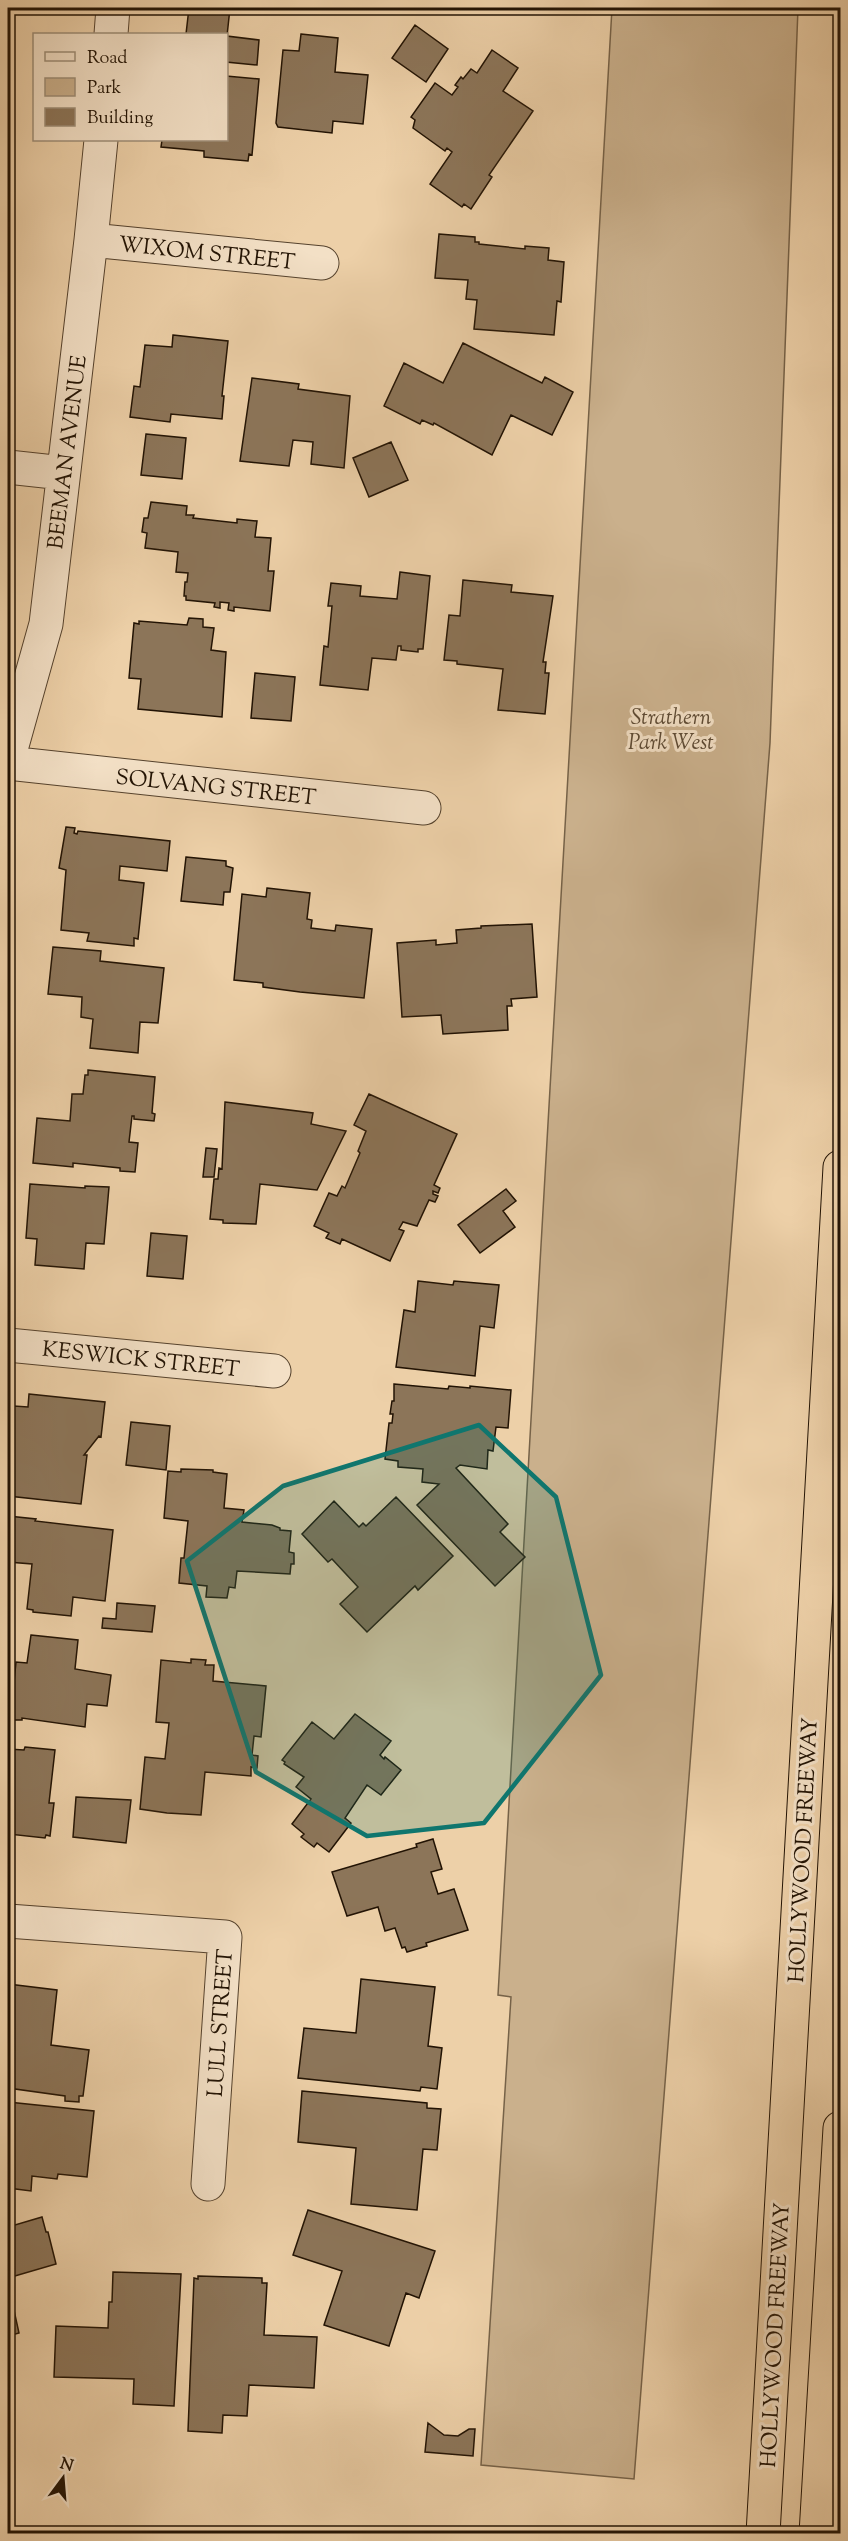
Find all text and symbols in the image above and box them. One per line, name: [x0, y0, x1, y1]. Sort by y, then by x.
legend: [33, 33, 228, 141]
text: Road: [87, 46, 127, 72]
text: Park: [87, 76, 122, 102]
text: Building: [87, 106, 153, 132]
street label: WIXOM STREET: [117, 230, 297, 280]
street label: BEEMAN AVENUE: [41, 353, 97, 551]
park label: Strathern Park West: [628, 703, 714, 760]
street label: SOLVANG STREET: [114, 763, 318, 815]
street label: KESWICK STREET: [40, 1335, 242, 1387]
street label: HOLLYWOOD FREEWAY: [782, 1716, 828, 1984]
street label: LULL STREET: [201, 1948, 243, 2098]
street label: HOLLYWOOD FREEWAY: [754, 2201, 800, 2469]
north arrow: [33, 2448, 93, 2508]
text: N: [57, 2453, 76, 2479]

